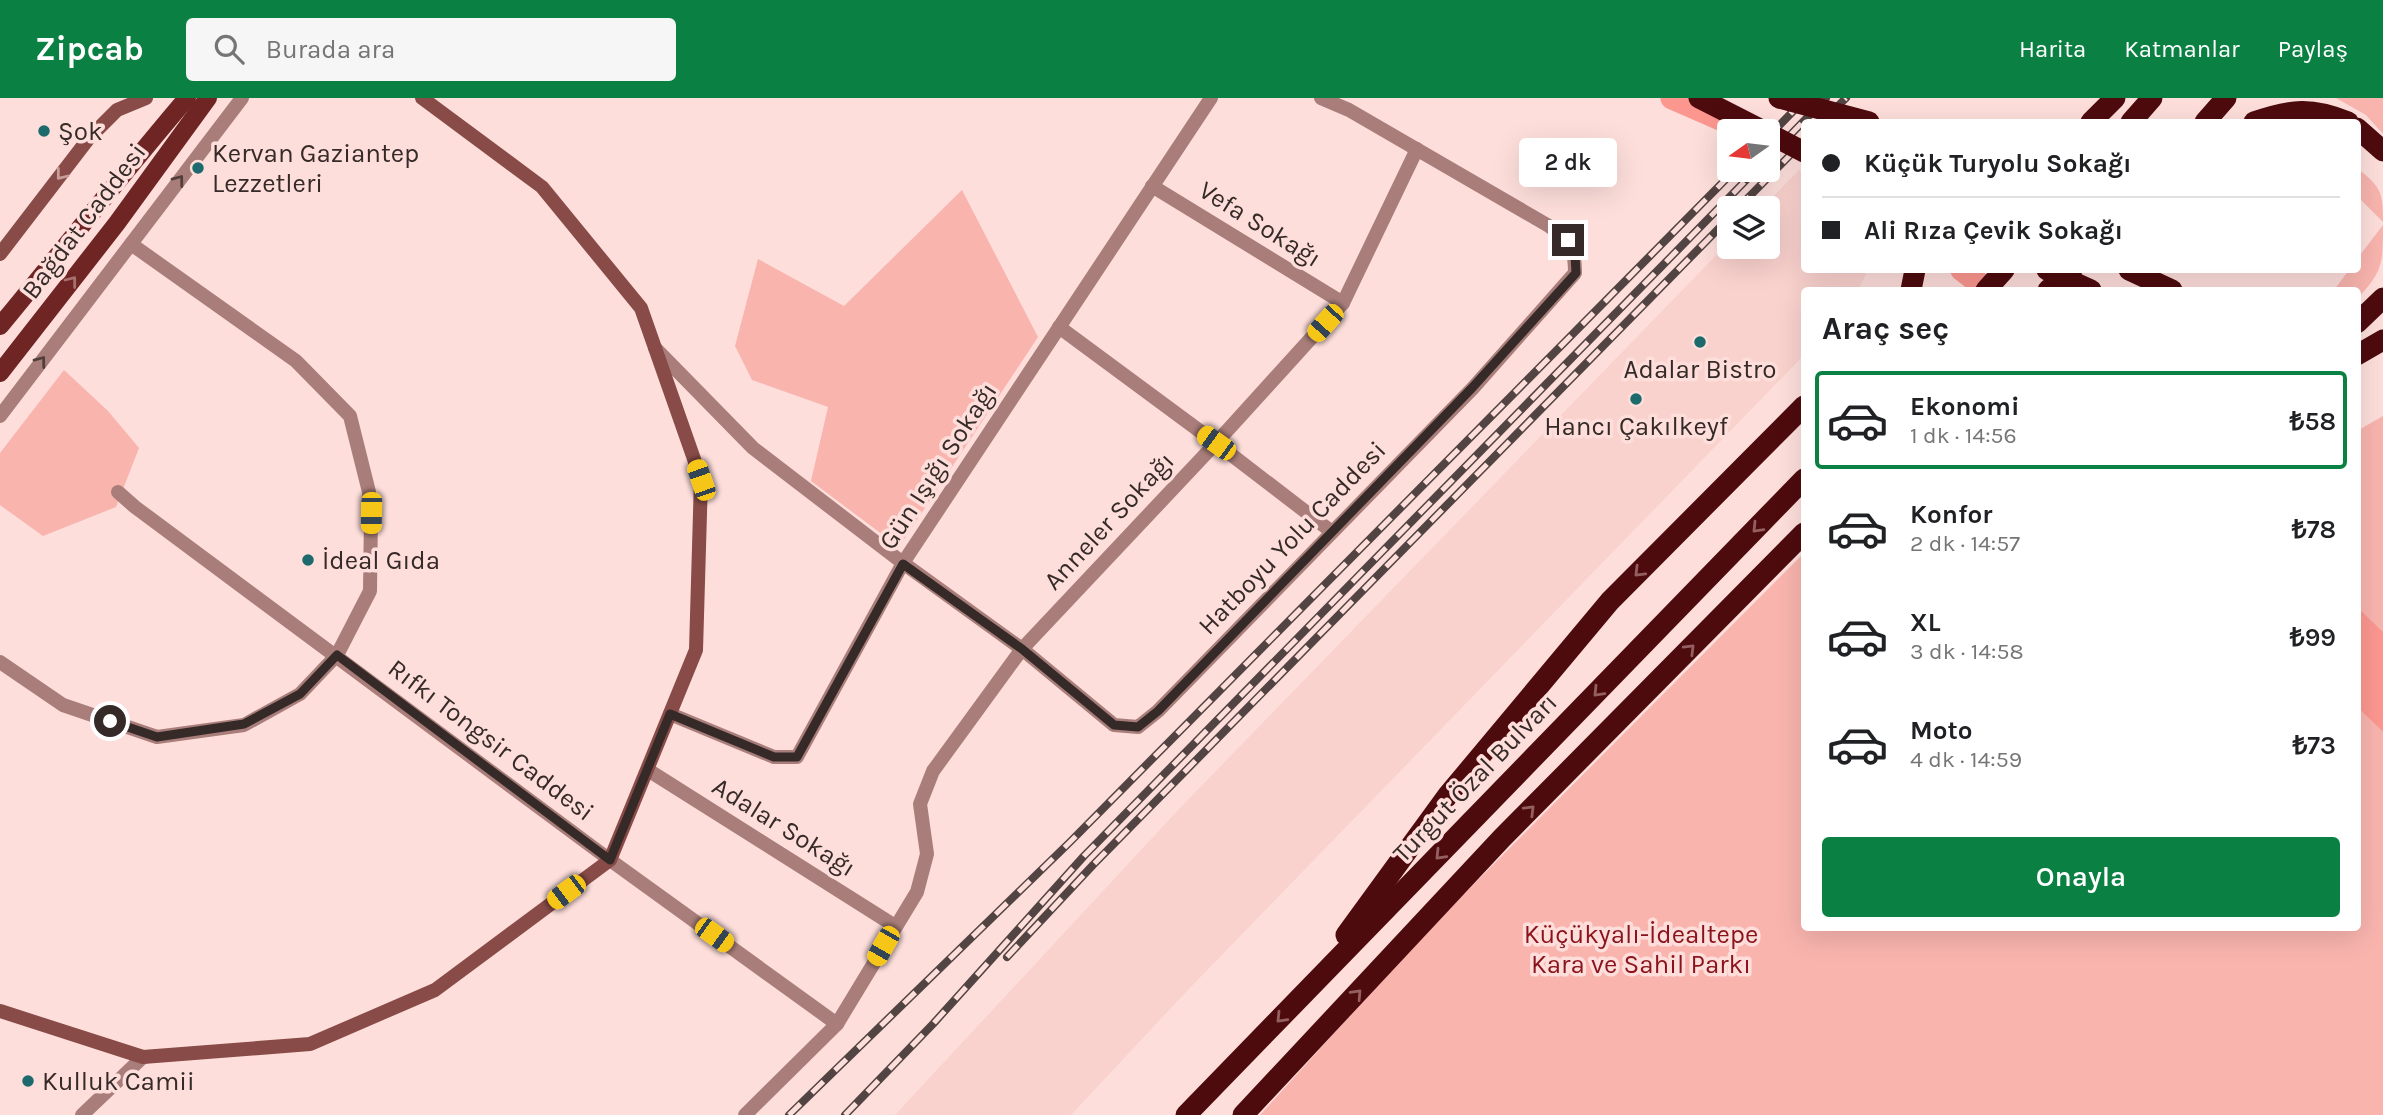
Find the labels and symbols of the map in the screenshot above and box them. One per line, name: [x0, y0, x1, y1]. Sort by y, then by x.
place label: Şok: [58, 116, 103, 147]
north arrow: [1717, 119, 1780, 182]
marker: Şok: [36, 123, 52, 139]
street label: Bağdat Caddesi: [15, 137, 153, 305]
place label: Kervan Gaziantep Lezzetleri: [212, 138, 419, 199]
callout: 2 dk: [1519, 138, 1617, 188]
marker: Kervan Gaziantep Lezzetleri: [190, 160, 206, 176]
one-way arrow: [56, 168, 69, 180]
street label: Vefa Sokağı: [1193, 174, 1327, 274]
one-way arrow: [170, 176, 183, 188]
route end: [1552, 224, 1584, 256]
one-way arrow: [64, 276, 77, 288]
car: [1304, 300, 1347, 346]
marker: Adalar Bistro: [1692, 334, 1708, 350]
place label: Adalar Bistro: [1624, 354, 1776, 385]
one-way arrow: [32, 357, 45, 369]
street label: Gün Işığı Sokağı: [872, 377, 1004, 555]
marker: Hancı Çakılkeyf: [1628, 391, 1644, 407]
place label: Hancı Çakılkeyf: [1544, 411, 1729, 442]
car: [1193, 422, 1240, 464]
street label: Hatboyu Yolu Caddesi: [1192, 435, 1392, 641]
street label: Anneler Sokağı: [1037, 446, 1181, 596]
car: [685, 457, 718, 503]
car: [361, 492, 382, 534]
one-way arrow: [1752, 520, 1765, 533]
place label: İdeal Gıda: [322, 545, 440, 576]
marker: İdeal Gıda: [300, 552, 316, 568]
one-way arrow: [1634, 564, 1647, 577]
one-way arrow: [1681, 644, 1694, 657]
street label: Rıfkı Tongsir Caddesi: [382, 653, 600, 827]
one-way arrow: [1594, 683, 1607, 696]
street label: Turgut Özal Bulvarı: [1386, 687, 1564, 869]
route start: [94, 705, 126, 737]
street label: Adalar Sokağı: [707, 771, 861, 883]
one-way arrow: [1521, 806, 1534, 819]
one-way arrow: [1435, 846, 1448, 859]
car: [543, 871, 590, 913]
car: [691, 914, 738, 956]
park label: Küçükyalı-İdealtepe Kara ve Sahil Parkı: [1524, 919, 1758, 980]
car: [864, 923, 903, 969]
one-way arrow: [1349, 989, 1361, 1002]
one-way arrow: [1276, 1009, 1289, 1022]
place label: Kulluk Camii: [42, 1066, 195, 1097]
marker: Kulluk Camii: [20, 1073, 36, 1089]

